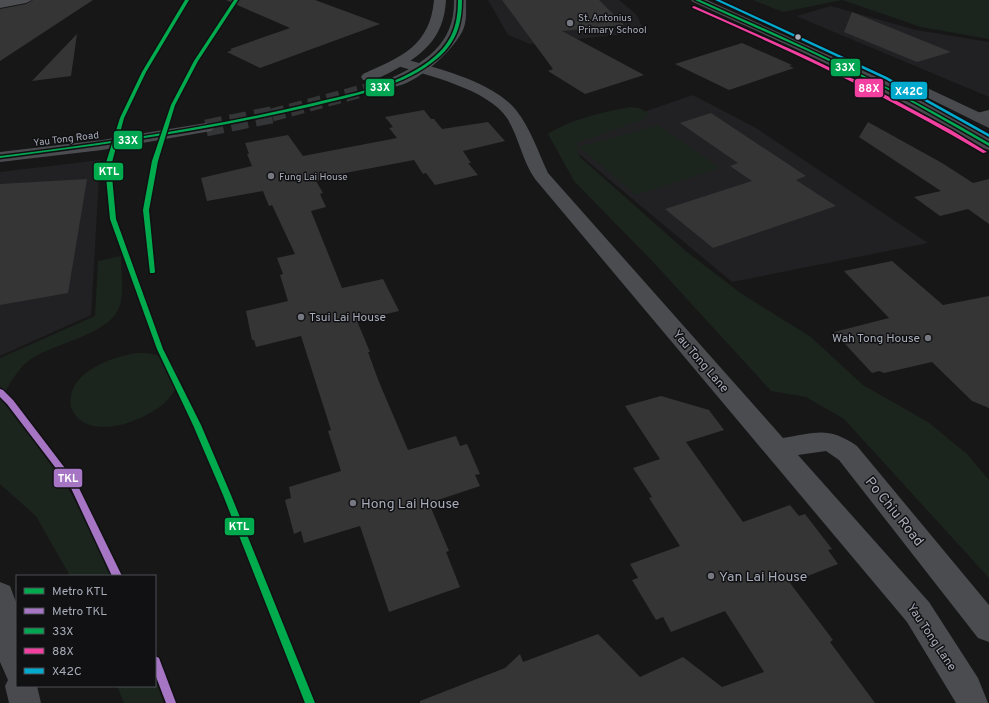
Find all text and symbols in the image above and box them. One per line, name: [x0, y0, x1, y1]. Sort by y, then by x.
place label: St. Antonius Primary School: [578, 12, 647, 37]
marker: St. Antonius Primary School: [565, 18, 575, 28]
unlabelled marker: [793, 32, 803, 42]
line badge: 33X: [830, 58, 861, 77]
text: 33X: [835, 61, 856, 75]
line badge: 33X: [365, 78, 395, 97]
line badge: 88X: [854, 78, 884, 98]
text: 33X: [370, 81, 391, 95]
line badge: X42C: [890, 81, 928, 100]
text: 88X: [858, 82, 880, 96]
text: X42C: [895, 85, 923, 99]
street label: Yau Tong Road: [33, 129, 100, 150]
line badge: 33X: [113, 130, 143, 150]
text: 33X: [118, 134, 139, 148]
line badge: KTL: [93, 162, 124, 181]
text: KTL: [99, 165, 120, 179]
marker: Fung Lai House: [266, 171, 276, 181]
place label: Fung Lai House: [279, 171, 348, 184]
place label: Tsui Lai House: [309, 310, 386, 326]
marker: Tsui Lai House: [296, 312, 306, 322]
street label: Yau Tong Lane: [669, 327, 732, 396]
place label: Wah Tong House: [832, 331, 920, 347]
marker: Wah Tong House: [923, 333, 933, 343]
line badge: TKL: [53, 468, 83, 488]
text: TKL: [58, 472, 79, 486]
street label: Po Chiu Road: [861, 474, 927, 550]
place label: Hong Lai House: [361, 496, 459, 513]
marker: Hong Lai House: [348, 498, 358, 508]
line badge: KTL: [224, 517, 255, 536]
text: KTL: [229, 520, 250, 534]
place label: Yan Lai House: [719, 569, 807, 586]
marker: Yan Lai House: [706, 571, 716, 581]
legend: [16, 575, 156, 687]
text: Metro KTL: [52, 584, 107, 600]
street label: Yau Tong Lane: [903, 601, 960, 674]
text: Metro TKL: [52, 604, 107, 620]
text: 33X: [52, 624, 73, 640]
text: 88X: [52, 644, 74, 660]
text: X42C: [52, 664, 82, 680]

